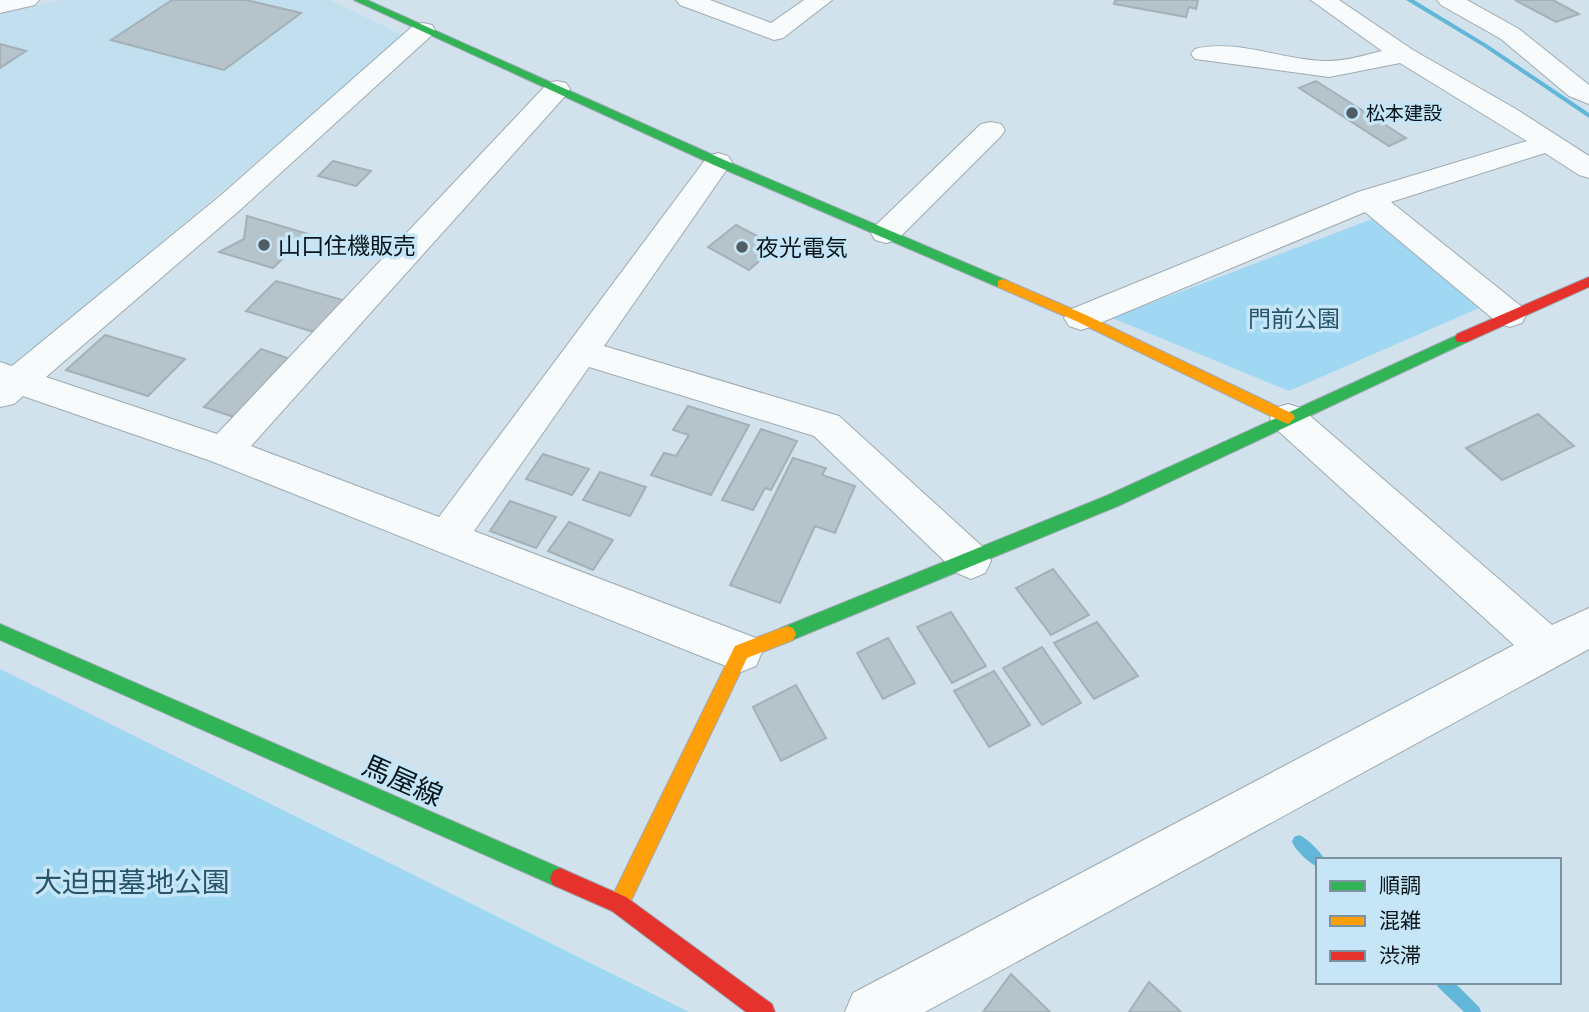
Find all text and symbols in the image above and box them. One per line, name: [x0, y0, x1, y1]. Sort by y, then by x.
place label: 松本建設: [1366, 102, 1442, 124]
marker: 松本建設: [1344, 105, 1360, 121]
place label: 山口住機販売: [278, 232, 416, 259]
place label: 夜光電気: [756, 234, 848, 261]
marker: 山口住機販売: [256, 237, 272, 253]
marker: 夜光電気: [734, 239, 750, 255]
park label: 門前公園: [1248, 305, 1340, 332]
street label: 馬屋線: [358, 748, 448, 812]
legend: [1316, 858, 1561, 984]
park label: 大迫田墓地公園: [34, 865, 230, 898]
text: 順調: [1379, 873, 1421, 898]
text: 混雑: [1379, 908, 1421, 933]
text: 渋滞: [1379, 943, 1421, 968]

